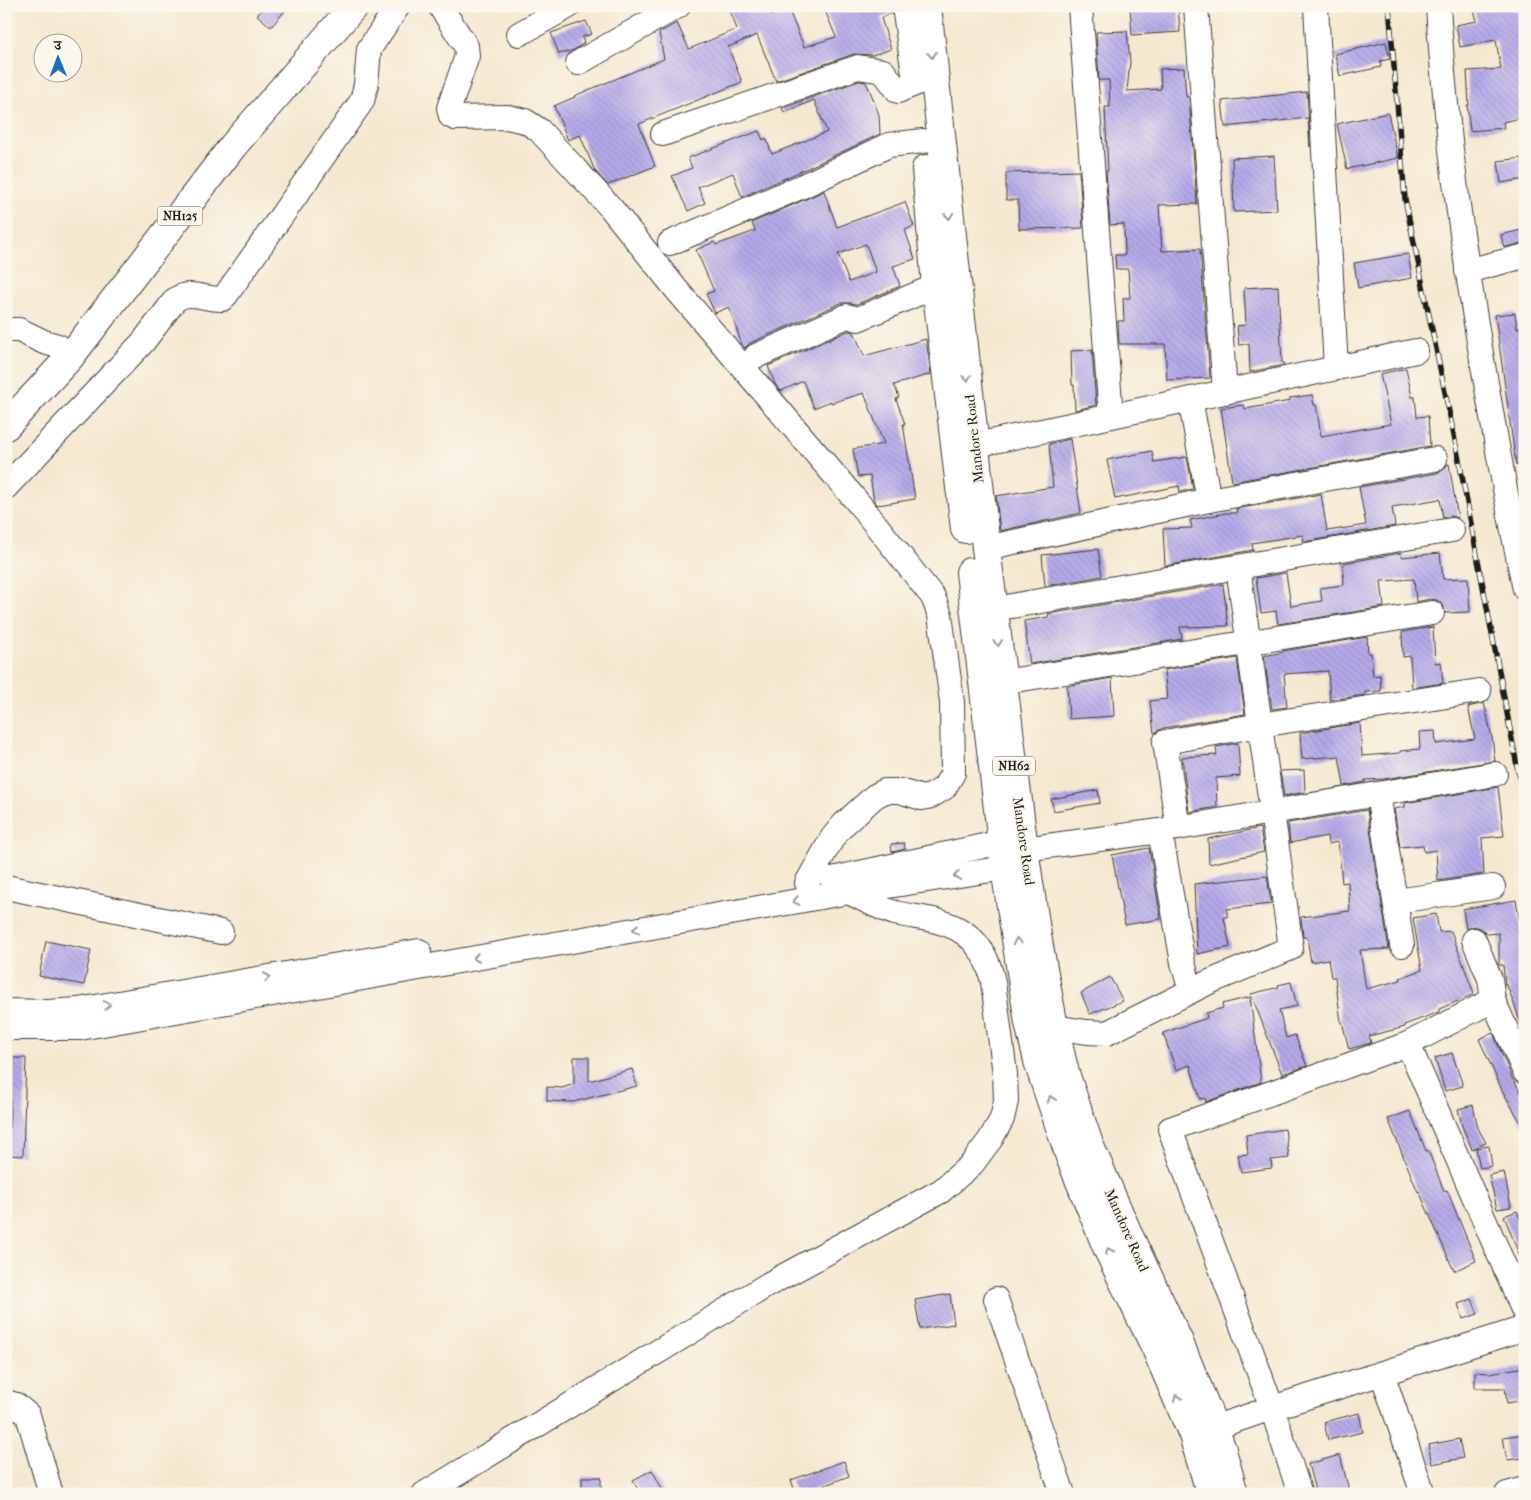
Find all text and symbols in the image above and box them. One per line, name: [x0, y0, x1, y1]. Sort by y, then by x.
north arrow: [32, 32, 82, 82]
text: उ: [53, 37, 62, 54]
one-way arrow: [926, 51, 937, 59]
road number: NH125: [158, 207, 202, 226]
one-way arrow: [944, 213, 955, 221]
one-way arrow: [961, 374, 972, 382]
street label: Mandore Road: [961, 393, 988, 484]
one-way arrow: [992, 640, 1003, 648]
road number: NH62: [993, 756, 1035, 776]
street label: Mandore Road: [1009, 796, 1038, 887]
one-way arrow: [953, 870, 961, 880]
one-way arrow: [792, 895, 801, 905]
one-way arrow: [632, 924, 641, 934]
one-way arrow: [1012, 937, 1022, 945]
one-way arrow: [472, 952, 481, 962]
one-way arrow: [263, 973, 271, 983]
one-way arrow: [103, 1001, 111, 1011]
one-way arrow: [1046, 1096, 1056, 1104]
street label: Mandore Road: [1101, 1186, 1153, 1275]
one-way arrow: [1104, 1247, 1115, 1256]
one-way arrow: [1173, 1394, 1184, 1403]

